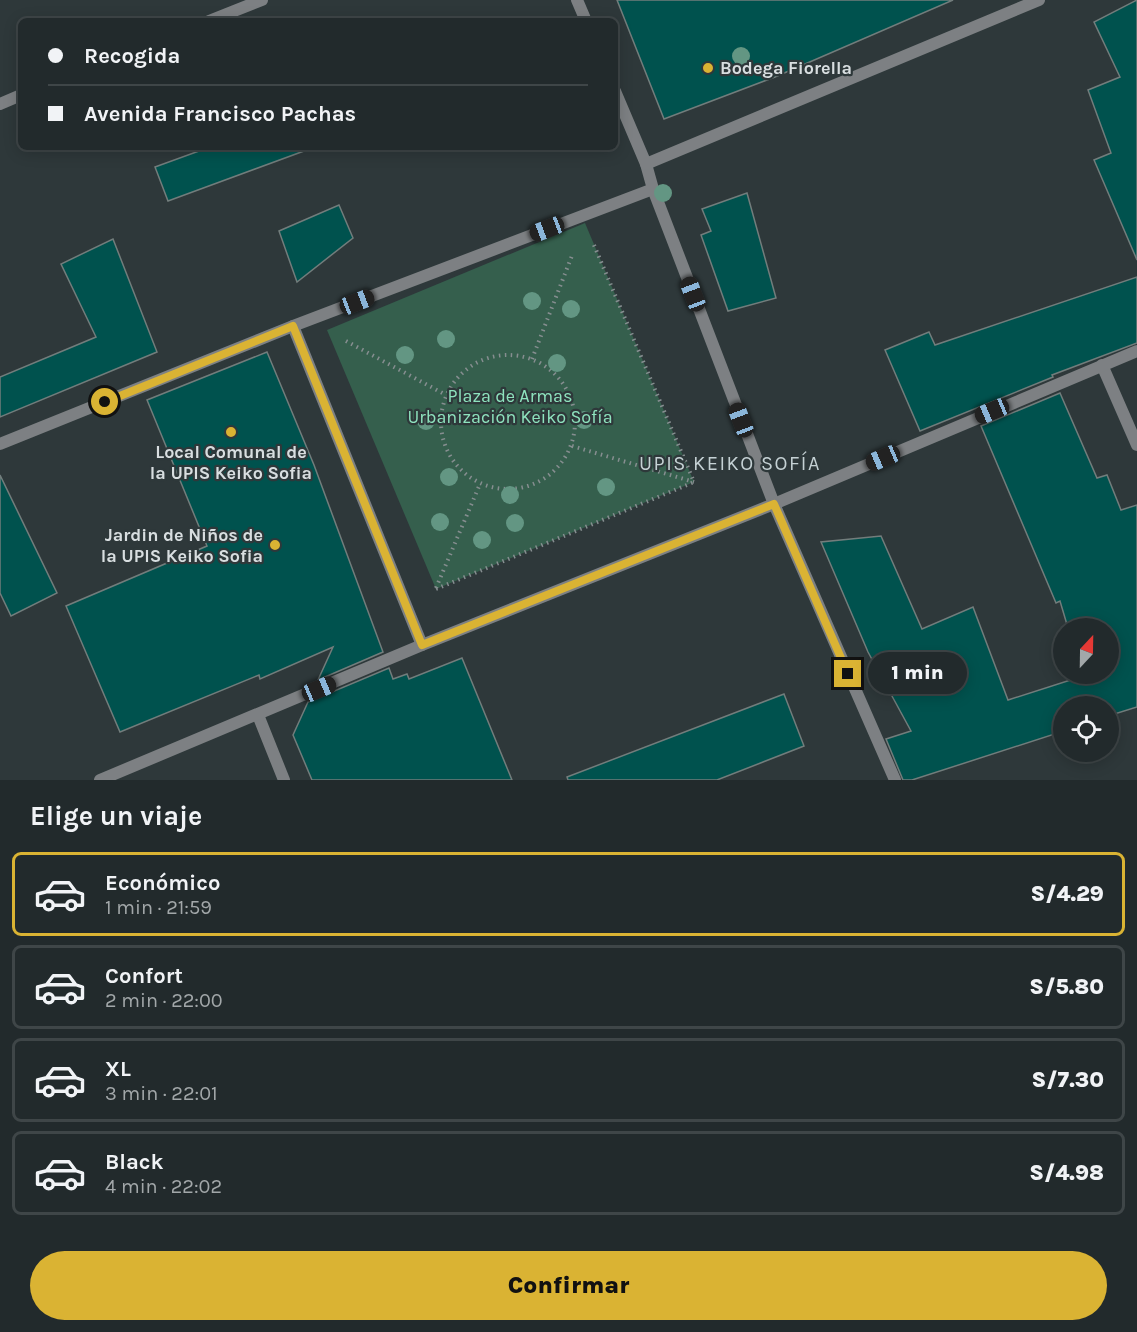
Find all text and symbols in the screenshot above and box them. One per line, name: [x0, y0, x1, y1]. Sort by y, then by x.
text: Recogida: [84, 43, 180, 69]
place label: Bodega Fiorella: [720, 57, 852, 79]
marker: Bodega Fiorella: [701, 61, 715, 75]
text: Avenida Francisco Pachas: [84, 101, 356, 127]
car: [527, 214, 567, 244]
car: [678, 274, 708, 314]
car: [337, 287, 377, 317]
park label: Plaza de Armas Urbanización Keiko Sofía: [407, 385, 613, 428]
route start: [91, 388, 118, 415]
car: [972, 396, 1012, 426]
car: [726, 400, 756, 440]
marker: Local Comunal de la UPIS Keiko Sofia: [224, 425, 238, 439]
place label: Local Comunal de la UPIS Keiko Sofia: [150, 441, 312, 484]
car: [863, 443, 903, 473]
district label: UPIS KEIKO SOFÍA: [639, 451, 821, 475]
place label: Jardin de Niños de la UPIS Keiko Sofia: [101, 524, 263, 567]
marker: Jardin de Niños de la UPIS Keiko Sofia: [268, 538, 282, 552]
north arrow: [1053, 618, 1119, 684]
map controls: [1053, 618, 1119, 762]
callout: 1 min: [869, 653, 968, 695]
route end: [834, 660, 861, 687]
text: 1 min: [891, 661, 944, 684]
car: [299, 674, 339, 704]
button: locate: [1053, 696, 1119, 762]
text: Elige un viaje: [30, 800, 202, 832]
icon: car: [33, 867, 87, 921]
text: Económico: [105, 870, 220, 896]
text: S/4.29: [1030, 881, 1104, 907]
text: 1 min · 21:59: [105, 896, 212, 919]
icon: car: [33, 960, 87, 1014]
text: Confort: [105, 963, 183, 989]
text: S/5.80: [1029, 974, 1104, 1000]
text: 2 min · 22:00: [105, 989, 223, 1012]
icon: car: [33, 1053, 87, 1107]
text: XL: [105, 1056, 131, 1082]
text: S/7.30: [1032, 1067, 1104, 1093]
text: 3 min · 22:01: [105, 1082, 218, 1105]
icon: car: [33, 1146, 87, 1200]
text: Black: [105, 1149, 164, 1175]
text: S/4.98: [1029, 1160, 1104, 1186]
text: 4 min · 22:02: [105, 1175, 222, 1198]
button: Confirmar: [30, 1251, 1107, 1320]

